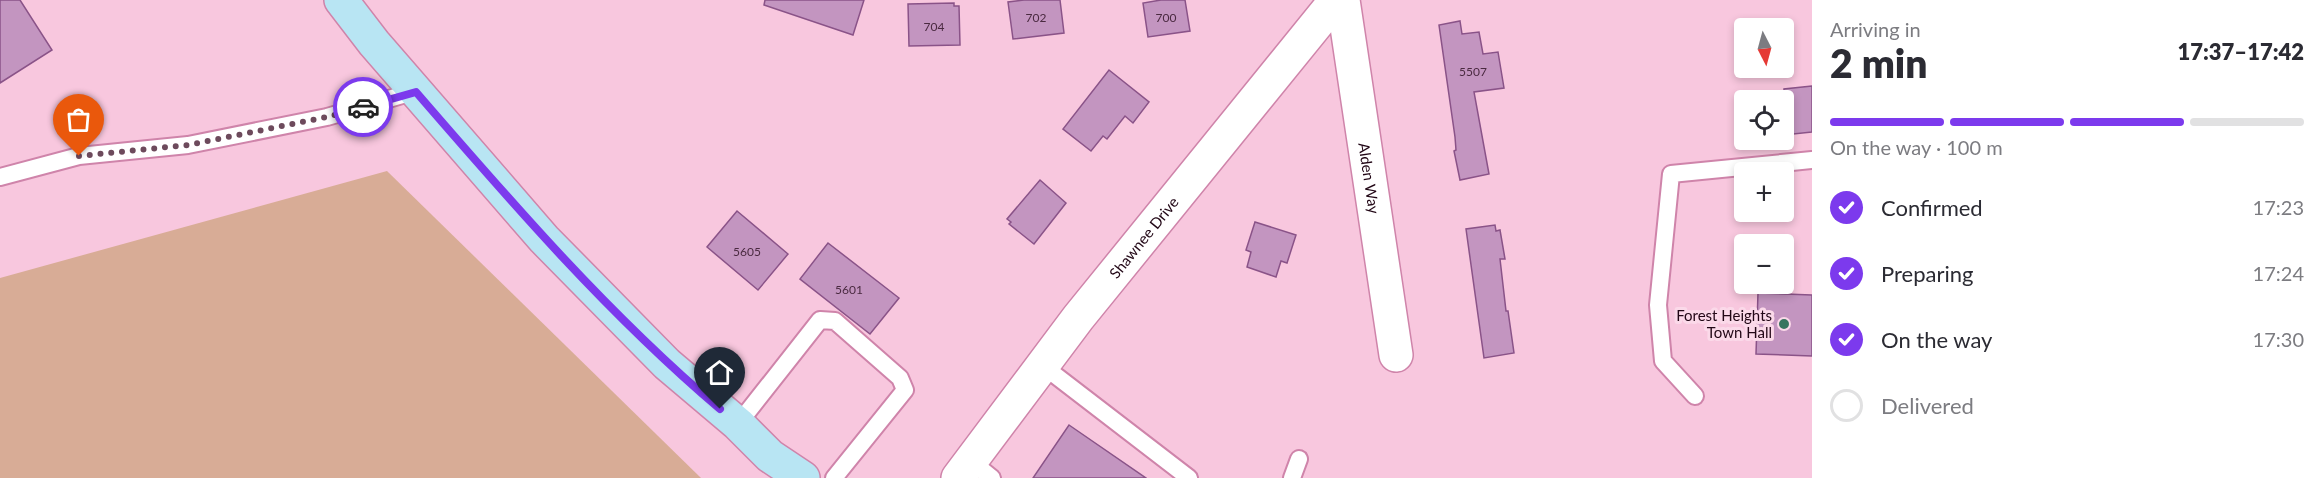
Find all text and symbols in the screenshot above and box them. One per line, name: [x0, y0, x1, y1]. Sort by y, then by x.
house number: 702: [1026, 10, 1046, 25]
house number: 700: [1156, 10, 1176, 25]
text: Arriving in: [1830, 17, 1921, 41]
north arrow: [1734, 18, 1794, 78]
map controls: [1734, 18, 1794, 294]
house number: 704: [924, 19, 944, 34]
text: 17:37–17:42: [2178, 38, 2304, 65]
text: 2 min: [1830, 40, 1927, 86]
house number: 5507: [1459, 64, 1487, 79]
courier: [333, 77, 393, 137]
button: locate: [1734, 90, 1794, 150]
icon: car: [347, 91, 380, 124]
pin: [53, 94, 104, 156]
icon: bag: [62, 103, 95, 136]
text: On the way · 100 m: [1830, 135, 2003, 159]
street label: Alden Way: [1355, 141, 1384, 215]
button: +: [1734, 162, 1794, 222]
icon: check: [1830, 191, 1863, 224]
street label: Shawnee Drive: [1105, 193, 1182, 282]
text: Confirmed: [1881, 194, 1983, 221]
text: 17:23: [2253, 195, 2304, 219]
button: −: [1734, 234, 1794, 294]
house number: 5605: [733, 244, 761, 259]
icon: check: [1830, 257, 1863, 290]
text: Preparing: [1881, 260, 1973, 287]
text: 17:24: [2253, 261, 2304, 285]
house number: 5601: [835, 282, 863, 297]
place label: Forest Heights Town Hall: [1676, 306, 1772, 341]
marker: Forest Heights Town Hall: [1777, 317, 1791, 331]
icon: check: [1830, 323, 1863, 356]
text: On the way: [1881, 326, 1992, 353]
text: 17:30: [2253, 327, 2304, 351]
pin: [694, 347, 745, 409]
icon: home: [703, 356, 736, 389]
text: Delivered: [1881, 392, 1974, 419]

